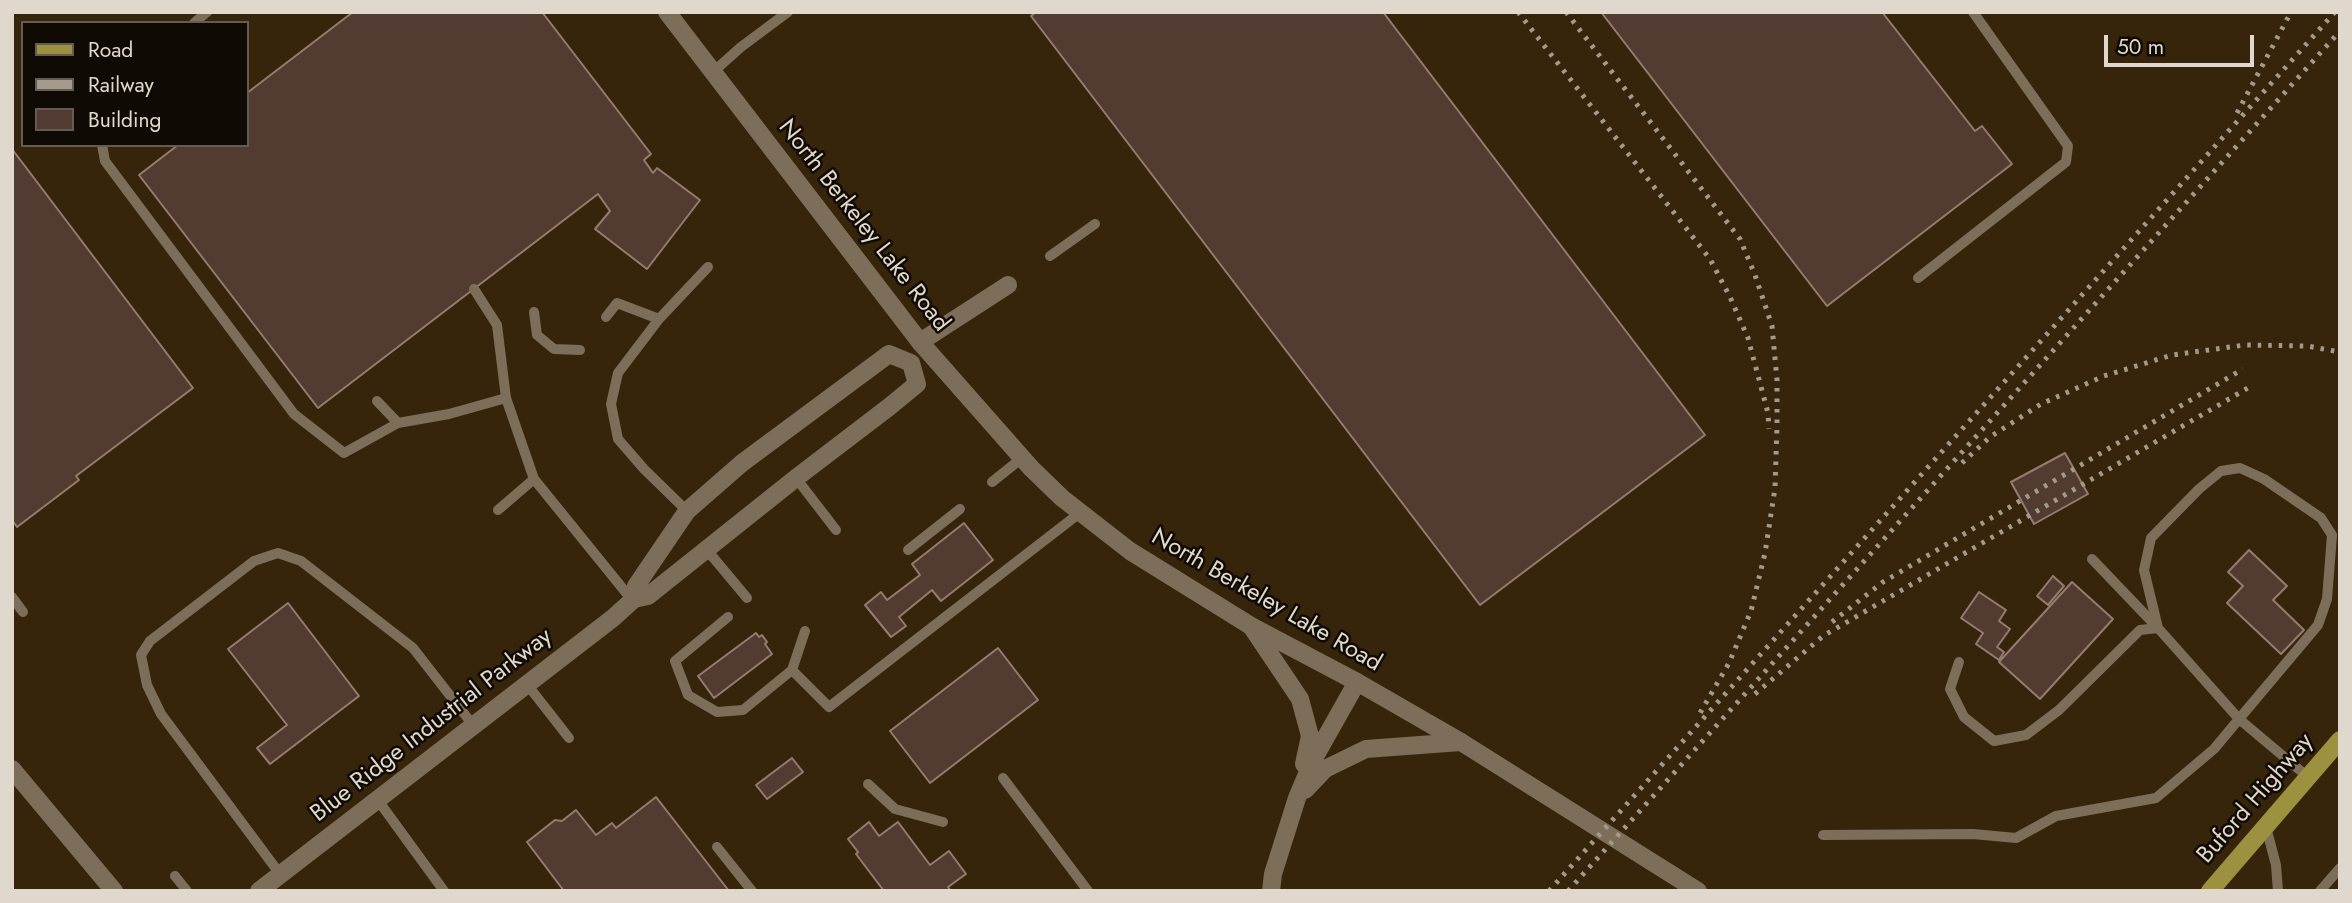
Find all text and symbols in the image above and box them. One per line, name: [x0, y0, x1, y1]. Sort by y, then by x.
legend: [21, 21, 248, 147]
scale bar: [2107, 21, 2258, 65]
text: 50 m: [2117, 32, 2164, 62]
text: Road: [88, 35, 133, 65]
text: Railway: [88, 70, 154, 100]
text: Building: [88, 105, 161, 135]
street label: North Berkeley Lake Road: [771, 114, 955, 338]
street label: North Berkeley Lake Road: [1146, 523, 1386, 679]
street label: Blue Ridge Industrial Parkway: [306, 623, 558, 829]
street label: Buford Highway: [2192, 728, 2320, 870]

